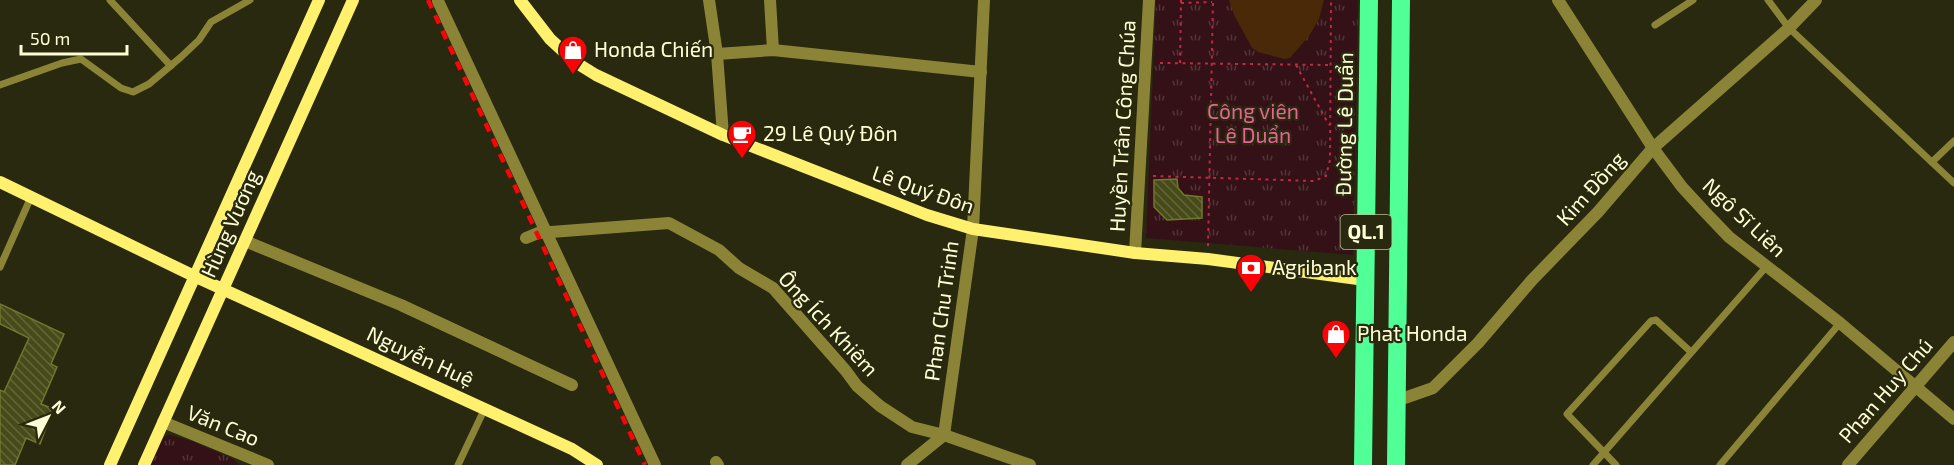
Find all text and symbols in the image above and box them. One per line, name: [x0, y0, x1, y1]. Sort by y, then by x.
scale bar: [21, 18, 128, 56]
street label: Huyền Trân Công Chúa: [1103, 19, 1140, 232]
text: 50 m: [30, 27, 70, 49]
shop icon: Honda Chiến: [557, 34, 589, 76]
place label: Honda Chiến: [594, 36, 713, 61]
street label: Đường Lê Duẩn: [1330, 52, 1357, 196]
park label: Công viên Lê Duẩn: [1207, 98, 1299, 147]
cafe icon: 29 Lê Quý Đôn: [726, 118, 758, 160]
place label: 29 Lê Quý Đôn: [763, 120, 898, 146]
street label: Kim Đồng: [1550, 146, 1630, 230]
street label: Lê Quý Đôn: [869, 159, 978, 219]
street label: Hùng Vương: [195, 166, 265, 281]
street label: Ngô Sĩ Liên: [1698, 172, 1792, 262]
road number: QL.1: [1340, 215, 1392, 249]
street label: Phan Chu Trinh: [918, 239, 963, 383]
bank icon: Agribank: [1235, 252, 1267, 294]
place label: Agribank: [1272, 254, 1357, 279]
street label: Ông Ích Khiêm: [774, 265, 884, 381]
shop icon: Phat Honda: [1320, 318, 1352, 360]
street label: Nguyễn Huệ: [363, 320, 478, 391]
place label: Phat Honda: [1357, 320, 1468, 345]
street label: Phan Huy Chú: [1833, 333, 1937, 447]
north arrow: [18, 387, 78, 447]
text: N: [49, 396, 70, 417]
street label: Văn Cao: [184, 399, 263, 450]

